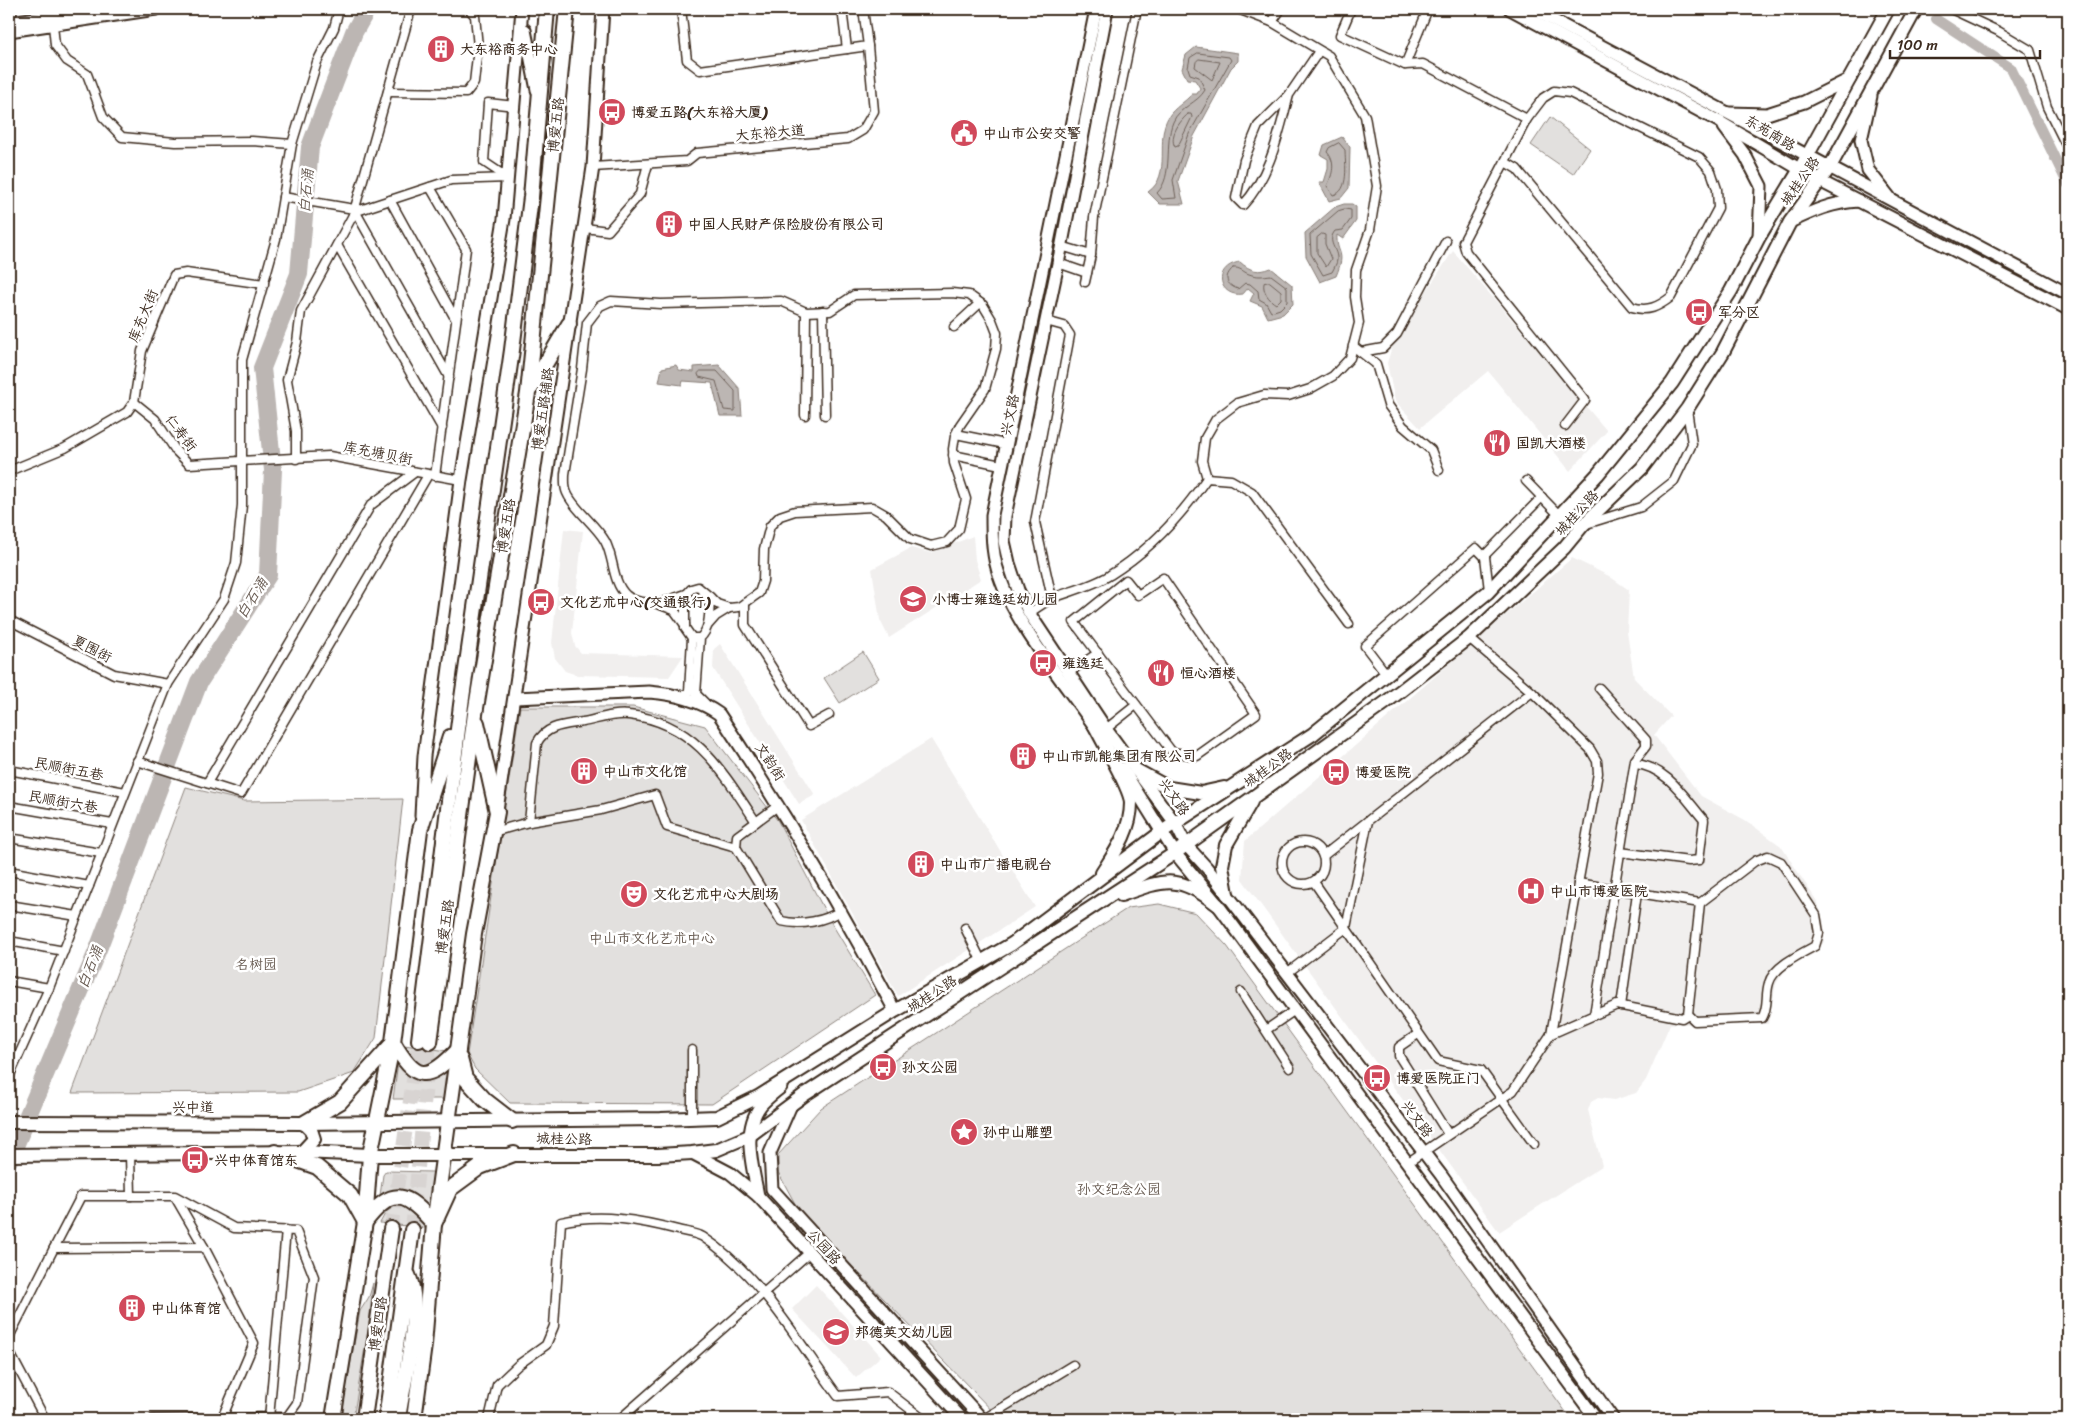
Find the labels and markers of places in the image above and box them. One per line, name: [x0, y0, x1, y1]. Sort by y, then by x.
building icon: 大东裕商务中心: [426, 34, 456, 64]
place label: 大东裕商务中心: [460, 37, 558, 62]
bus stop icon: 博爱五路(大东裕大厦): [597, 97, 627, 127]
place label: 博爱五路(大东裕大厦): [631, 100, 768, 125]
public building icon: 中山市公安交警: [949, 118, 979, 148]
place label: 中山市公安交警: [983, 121, 1081, 146]
building icon: 中国人民财产保险股份有限公司: [654, 209, 684, 239]
place label: 中国人民财产保险股份有限公司: [688, 212, 884, 237]
bus stop icon: 军分区: [1684, 297, 1714, 327]
place label: 军分区: [1718, 300, 1760, 325]
restaurant icon: 国凯大酒楼: [1482, 428, 1512, 458]
place label: 国凯大酒楼: [1516, 431, 1586, 456]
school or university icon: 小博士雍逸廷幼儿园: [898, 584, 928, 614]
bus stop icon: 文化艺术中心(交通银行): [526, 587, 556, 617]
place label: 小博士雍逸廷幼儿园: [932, 587, 1058, 612]
place label: 文化艺术中心(交通银行): [560, 590, 711, 615]
bus stop icon: 雍逸廷: [1028, 648, 1058, 678]
place label: 雍逸廷: [1062, 651, 1104, 676]
restaurant icon: 恒心酒楼: [1146, 658, 1176, 688]
place label: 恒心酒楼: [1180, 661, 1236, 686]
building icon: 中山市凯能集团有限公司: [1008, 741, 1038, 771]
place label: 中山市凯能集团有限公司: [1042, 744, 1196, 769]
building icon: 中山市文化馆: [569, 756, 599, 786]
bus stop icon: 博爱医院: [1321, 757, 1351, 787]
place label: 中山市文化馆: [603, 759, 687, 784]
place label: 博爱医院: [1355, 760, 1411, 785]
building icon: 中山市广播电视台: [906, 849, 936, 879]
place label: 中山市广播电视台: [940, 852, 1052, 877]
hospital icon: 中山市博爱医院: [1516, 876, 1546, 906]
theatre icon: 文化艺术中心大剧场: [619, 879, 649, 909]
place label: 中山市博爱医院: [1550, 879, 1648, 904]
place label: 文化艺术中心大剧场: [653, 882, 779, 907]
bus stop icon: 孙文公园: [868, 1052, 898, 1082]
place label: 孙文公园: [902, 1055, 958, 1080]
bus stop icon: 博爱医院正门: [1362, 1063, 1392, 1093]
place label: 博爱医院正门: [1396, 1066, 1480, 1091]
place icon: 孙中山雕塑: [949, 1117, 979, 1147]
place label: 孙中山雕塑: [983, 1120, 1053, 1145]
bus stop icon: 兴中体育馆东: [180, 1145, 210, 1175]
place label: 兴中体育馆东: [214, 1148, 298, 1173]
building icon: 中山体育馆: [117, 1293, 147, 1323]
place label: 中山体育馆: [151, 1296, 221, 1321]
school or university icon: 邦德英文幼儿园: [821, 1317, 851, 1347]
place label: 邦德英文幼儿园: [855, 1320, 953, 1345]

